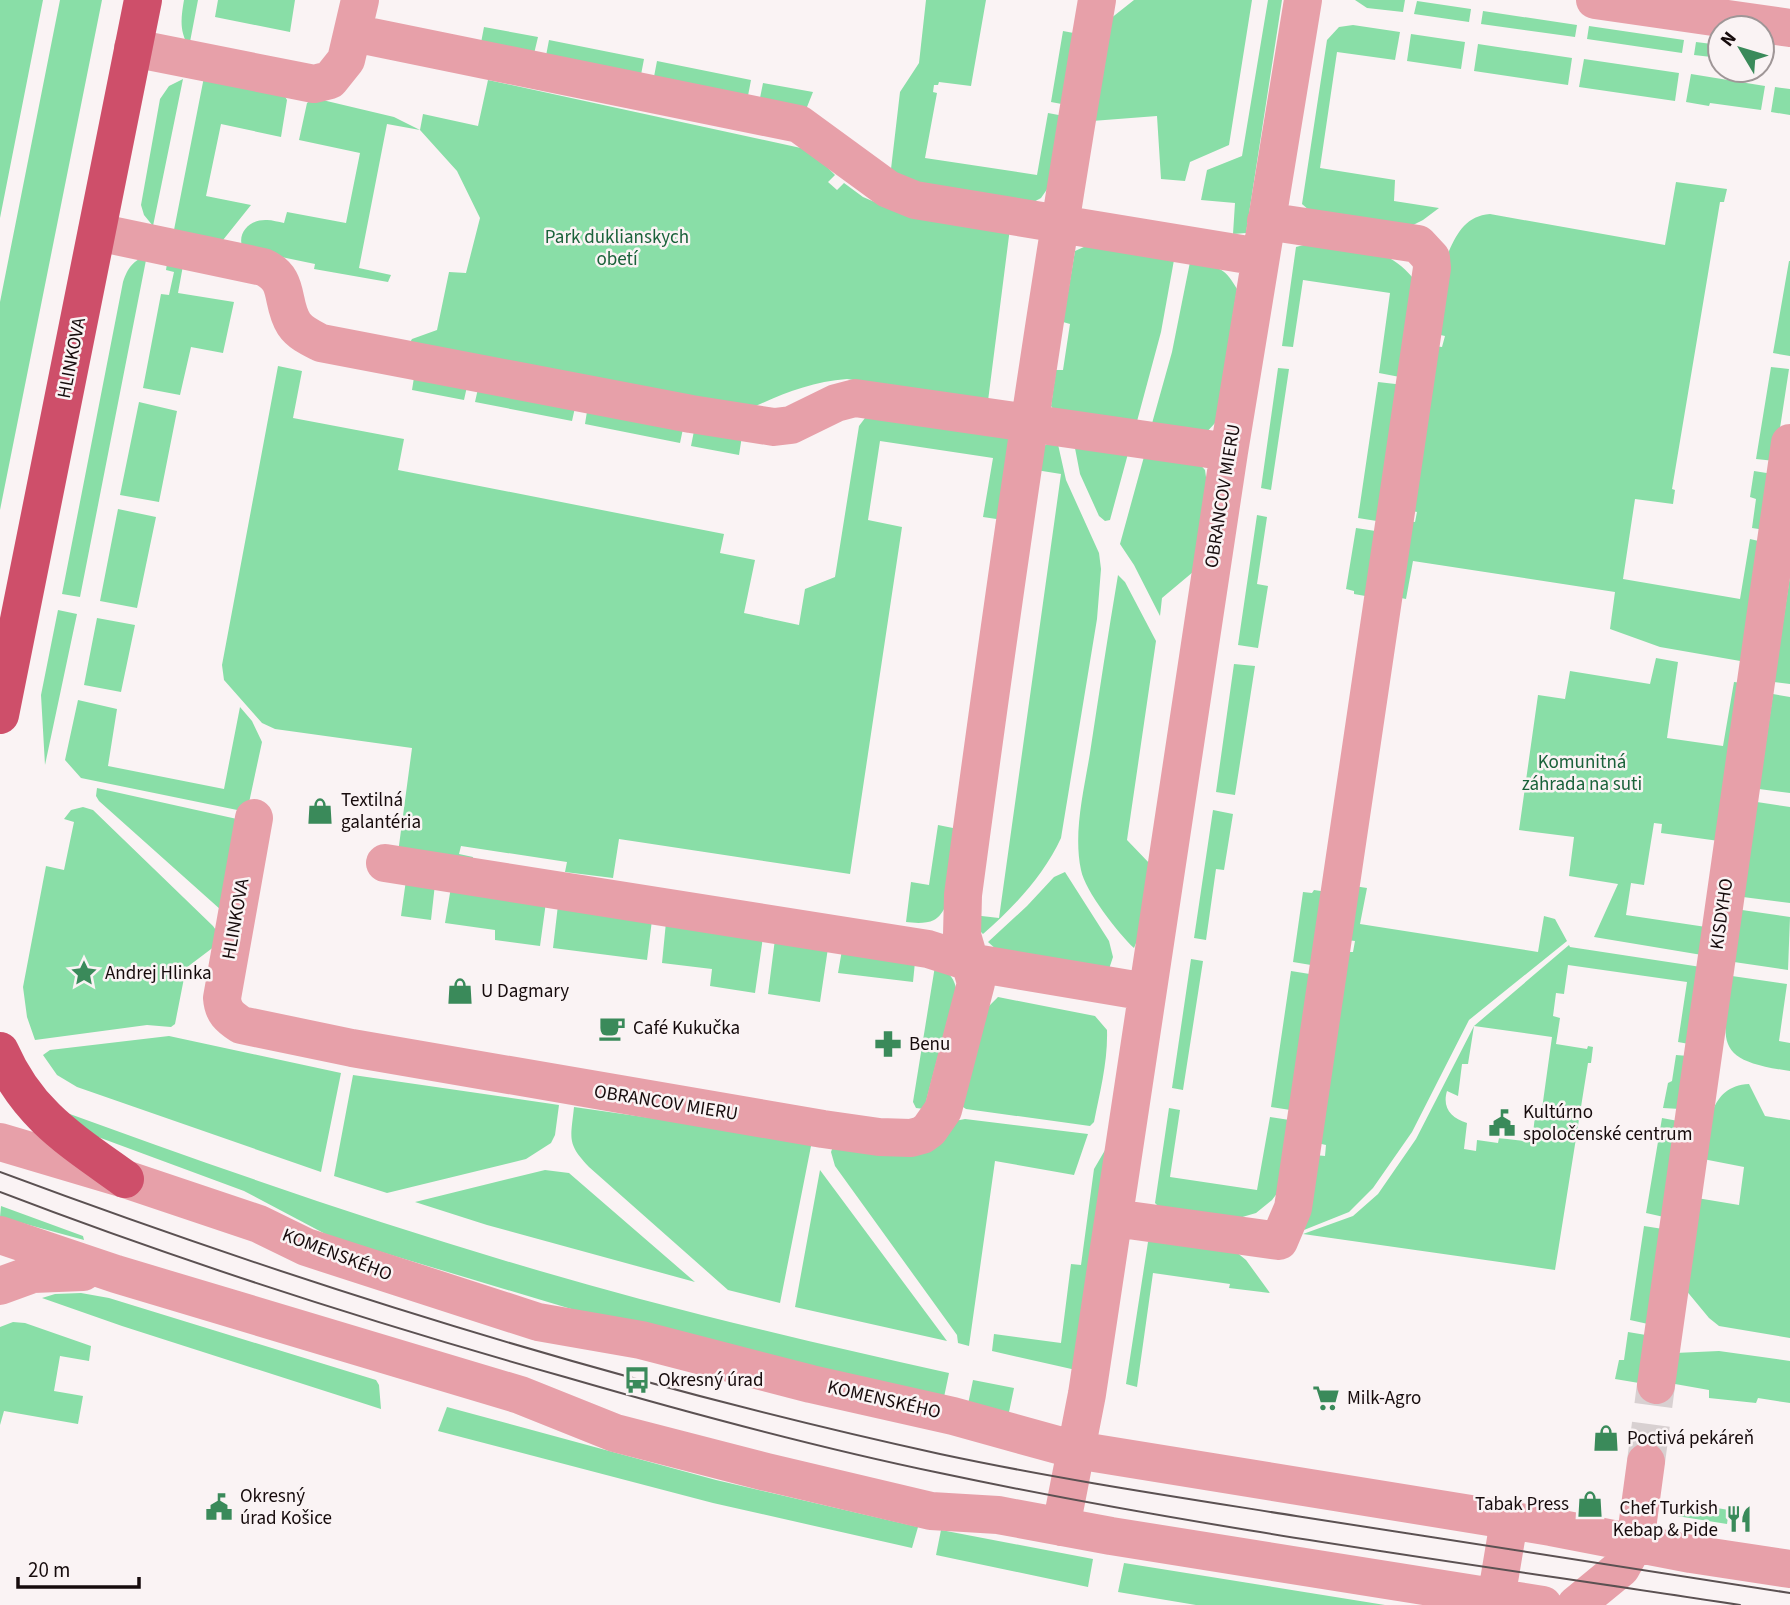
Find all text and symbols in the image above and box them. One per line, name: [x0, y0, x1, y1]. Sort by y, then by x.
north arrow: [1706, 14, 1776, 84]
text: N: [1714, 26, 1743, 53]
park label: Park duklianskych obetí: [545, 224, 689, 273]
street label: HLINKOVA: [51, 315, 93, 401]
street label: OBRANCOV MIERU: [1198, 422, 1248, 570]
park label: Komunitná záhrada na suti: [1522, 749, 1642, 798]
place label: Textilná galantéria: [341, 787, 421, 836]
shop icon: Textilná galantéria: [305, 796, 335, 826]
street label: HLINKOVA: [216, 876, 257, 962]
street label: KISDYHO: [1704, 877, 1740, 951]
place icon: Andrej Hlinka: [69, 958, 99, 988]
place label: Andrej Hlinka: [105, 960, 212, 987]
shop icon: U Dagmary: [445, 976, 475, 1006]
place label: U Dagmary: [481, 978, 569, 1005]
cafe icon: Café Kukučka: [597, 1013, 627, 1043]
place label: Café Kukučka: [633, 1015, 740, 1042]
pharmacy icon: Benu: [873, 1029, 903, 1059]
place label: Benu: [909, 1031, 950, 1058]
street label: OBRANCOV MIERU: [592, 1078, 740, 1128]
place label: Kultúrno spoločenské centrum: [1523, 1099, 1692, 1148]
public building icon: Kultúrno spoločenské centrum: [1487, 1108, 1517, 1138]
street label: KOMENSKÉHO: [278, 1222, 396, 1288]
bus stop icon: Okresný úrad: [622, 1365, 652, 1395]
place label: Okresný úrad: [658, 1367, 763, 1394]
street label: KOMENSKÉHO: [825, 1374, 943, 1426]
supermarket icon: Milk-Agro: [1311, 1383, 1341, 1413]
place label: Milk-Agro: [1347, 1385, 1421, 1412]
shop icon: Poctivá pekáreň: [1591, 1423, 1621, 1453]
place label: Poctivá pekáreň: [1627, 1425, 1754, 1452]
place label: Okresný úrad Košice: [240, 1483, 332, 1532]
shop icon: Tabak Press: [1575, 1489, 1605, 1519]
place label: Tabak Press: [1475, 1491, 1569, 1518]
public building icon: Okresný úrad Košice: [204, 1492, 234, 1522]
place label: Chef Turkish Kebap & Pide: [1613, 1495, 1718, 1544]
restaurant icon: Chef Turkish Kebap & Pide: [1724, 1504, 1754, 1534]
scale bar: [18, 1546, 138, 1590]
text: 20 m: [28, 1555, 70, 1585]

